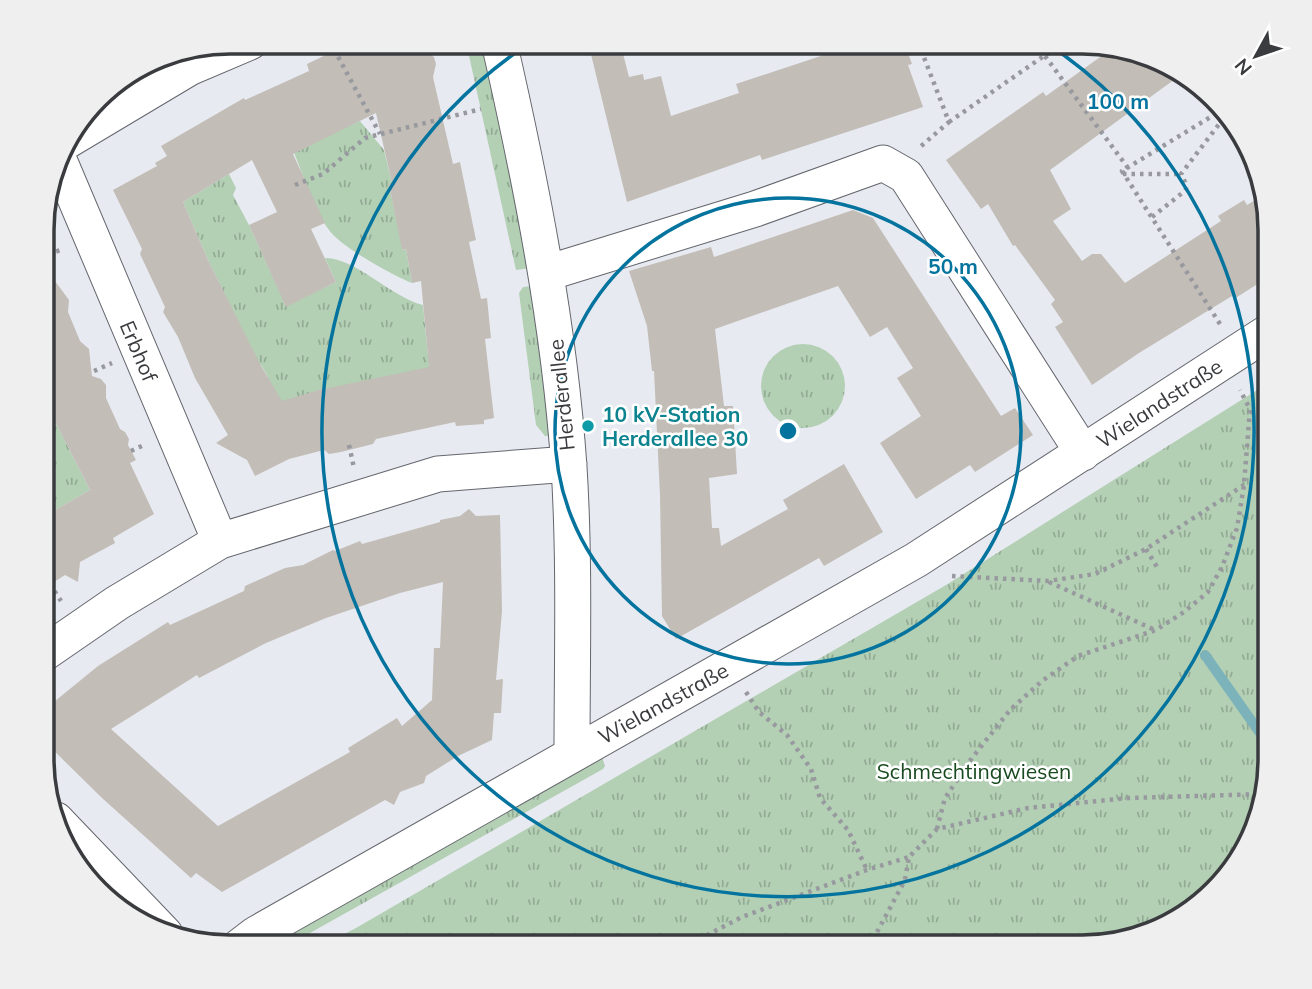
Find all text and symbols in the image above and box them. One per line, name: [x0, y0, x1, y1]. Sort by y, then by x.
north arrow: [1221, 21, 1291, 91]
text: N: [1229, 54, 1257, 80]
text: 100 m: [1087, 88, 1149, 114]
text: 50 m: [928, 253, 978, 279]
street label: Erbhof: [115, 317, 164, 386]
street label: Herderallee: [542, 338, 580, 452]
street label: Wielandstraße: [1091, 353, 1227, 453]
place label: 10 kV-Station Herderallee 30: [602, 401, 748, 451]
marker: 10 kV-Station Herderallee 30: [580, 418, 596, 434]
centre of rings: [776, 419, 800, 443]
street label: Wielandstraße: [593, 657, 733, 749]
park label: Schmechtingwiesen: [877, 758, 1071, 784]

